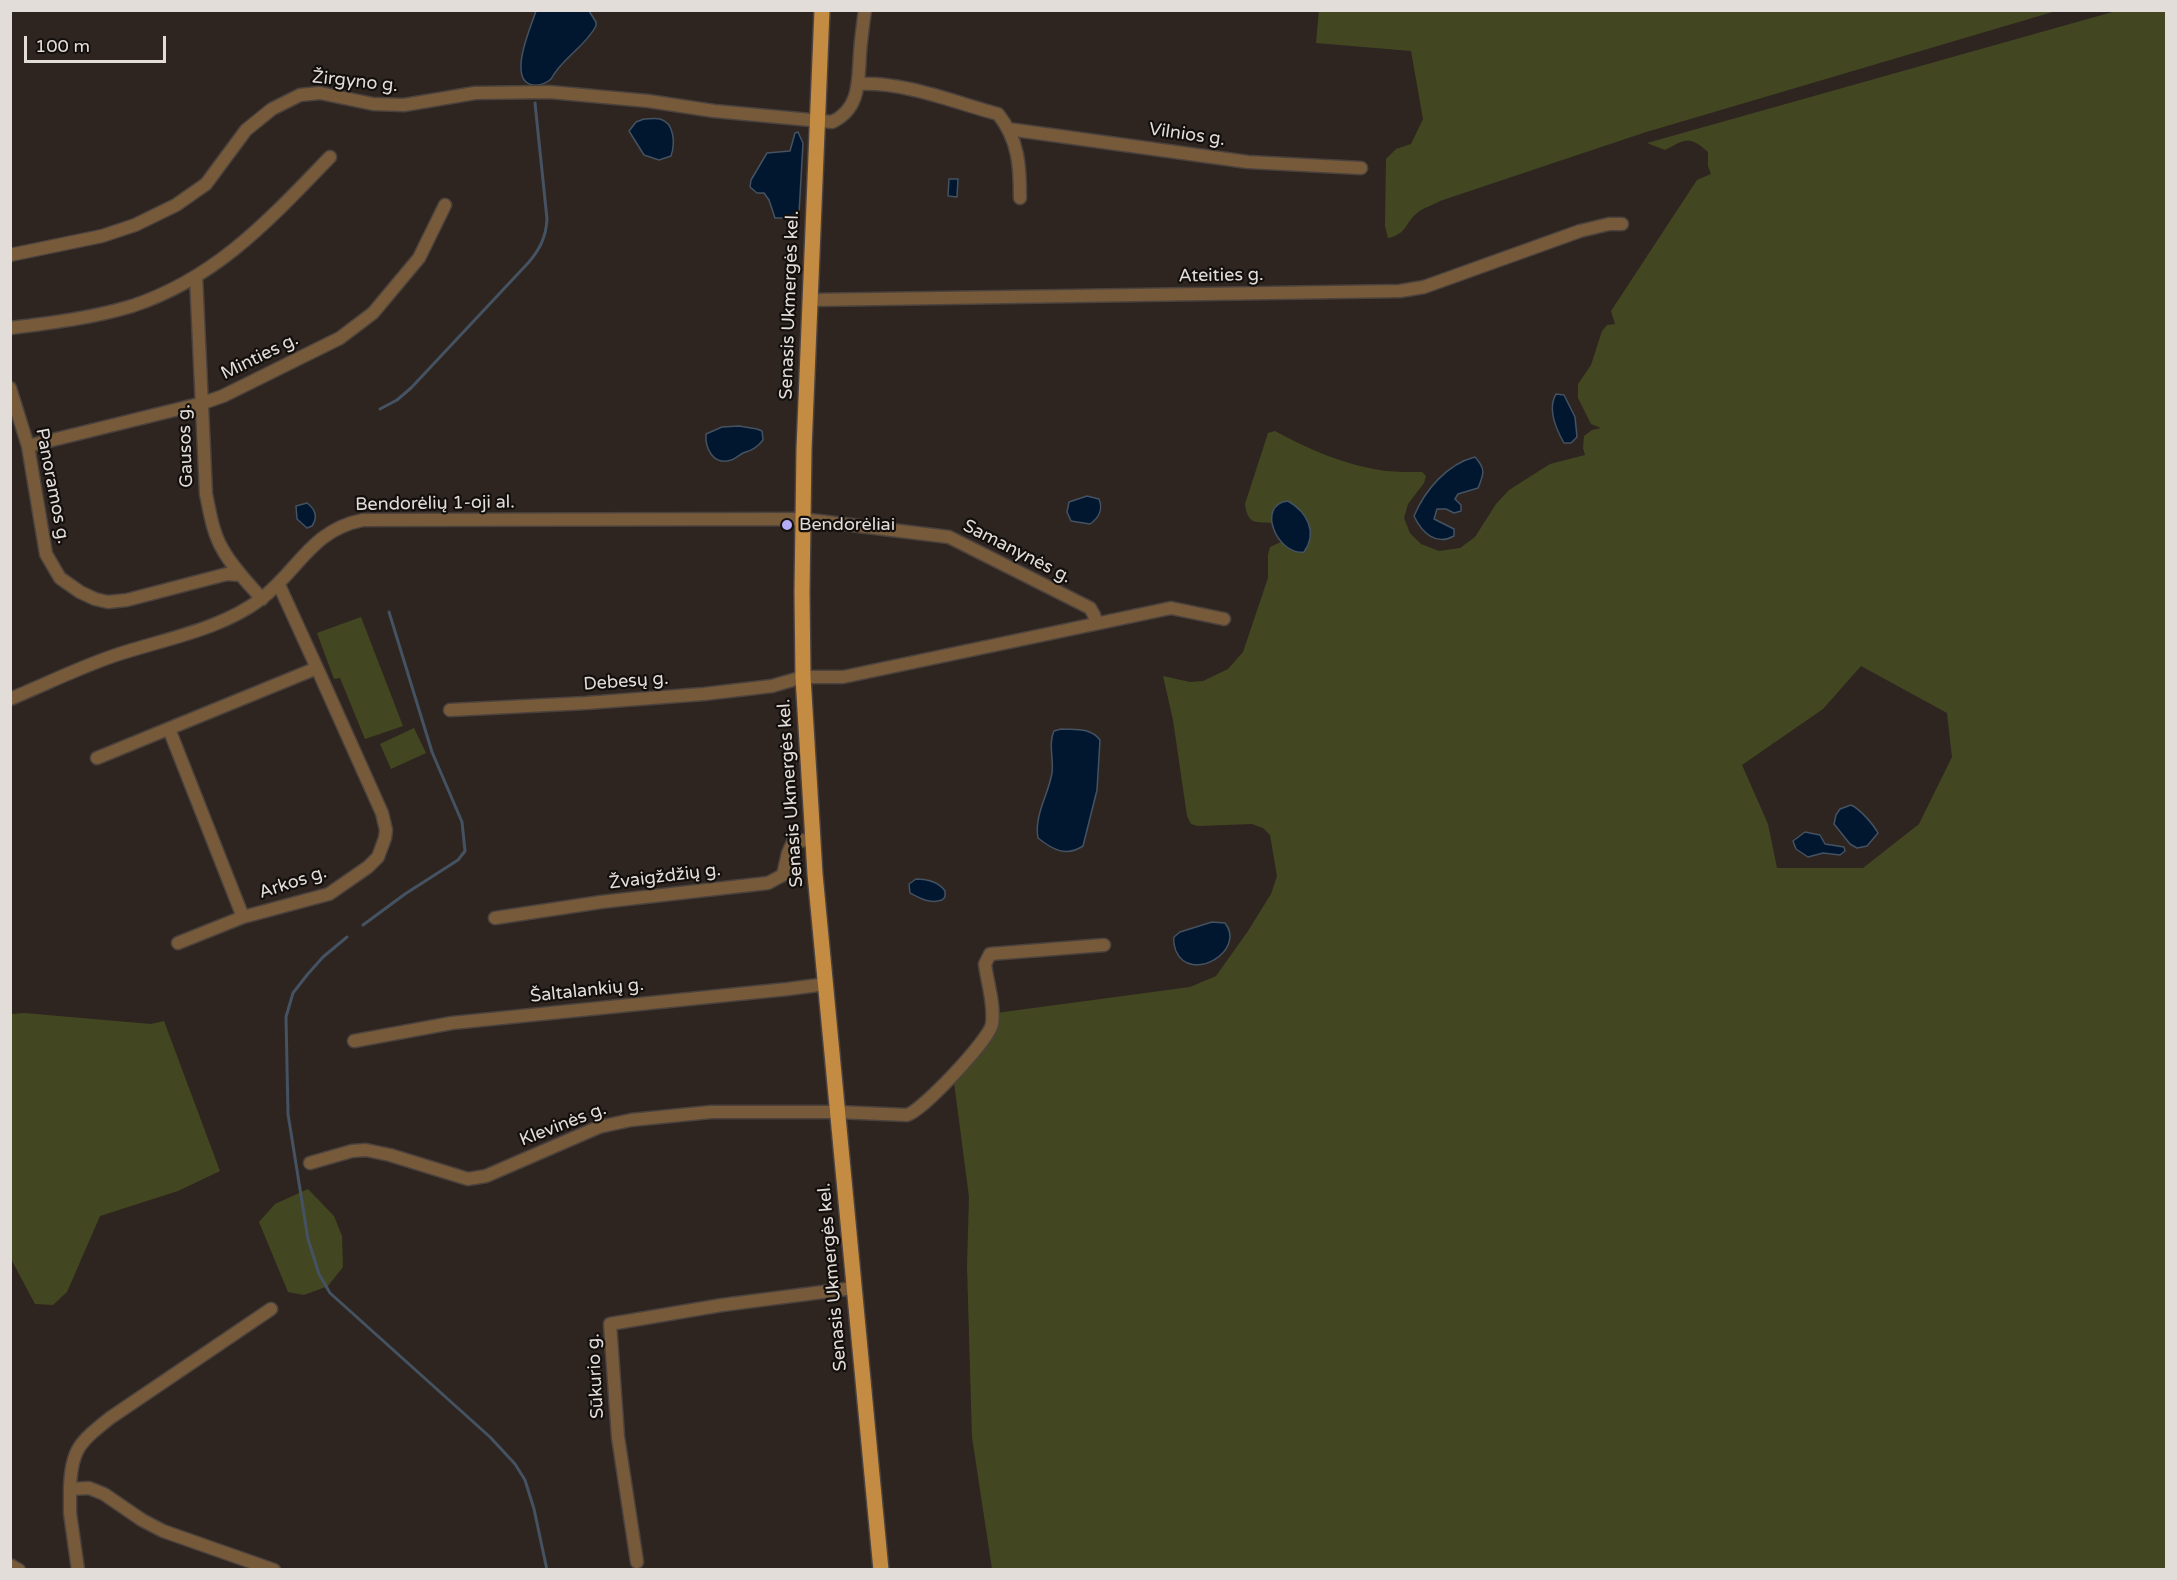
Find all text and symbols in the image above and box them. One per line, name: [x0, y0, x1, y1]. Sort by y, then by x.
scale bar: [27, 24, 170, 62]
text: 100 m: [35, 35, 90, 57]
street label: Žirgyno g.: [311, 67, 399, 97]
street label: Vilnios g.: [1147, 119, 1227, 151]
street label: Senasis Ukmergės kel.: [776, 210, 804, 400]
street label: Ateities g.: [1178, 264, 1264, 288]
street label: Minties g.: [218, 329, 302, 385]
street label: Gausos g.: [174, 404, 198, 488]
street label: Panoramos g.: [30, 426, 74, 546]
street label: Bendorėlių 1-oji al.: [355, 492, 515, 516]
place label: Bendorėliai: [799, 514, 895, 536]
street label: Samanynės g.: [959, 515, 1075, 589]
marker: Bendorėliai: [780, 518, 794, 532]
street label: Debesų g.: [583, 668, 669, 696]
street label: Senasis Ukmergės kel.: [774, 698, 808, 888]
street label: Žvaigždžių g.: [608, 859, 722, 895]
street label: Arkos g.: [256, 862, 330, 904]
street label: Šaltalankių g.: [529, 974, 645, 1008]
street label: Klevinės g.: [517, 1099, 609, 1151]
street label: Senasis Ukmergės kel.: [814, 1182, 852, 1372]
street label: Sūkurio g.: [583, 1333, 609, 1419]

